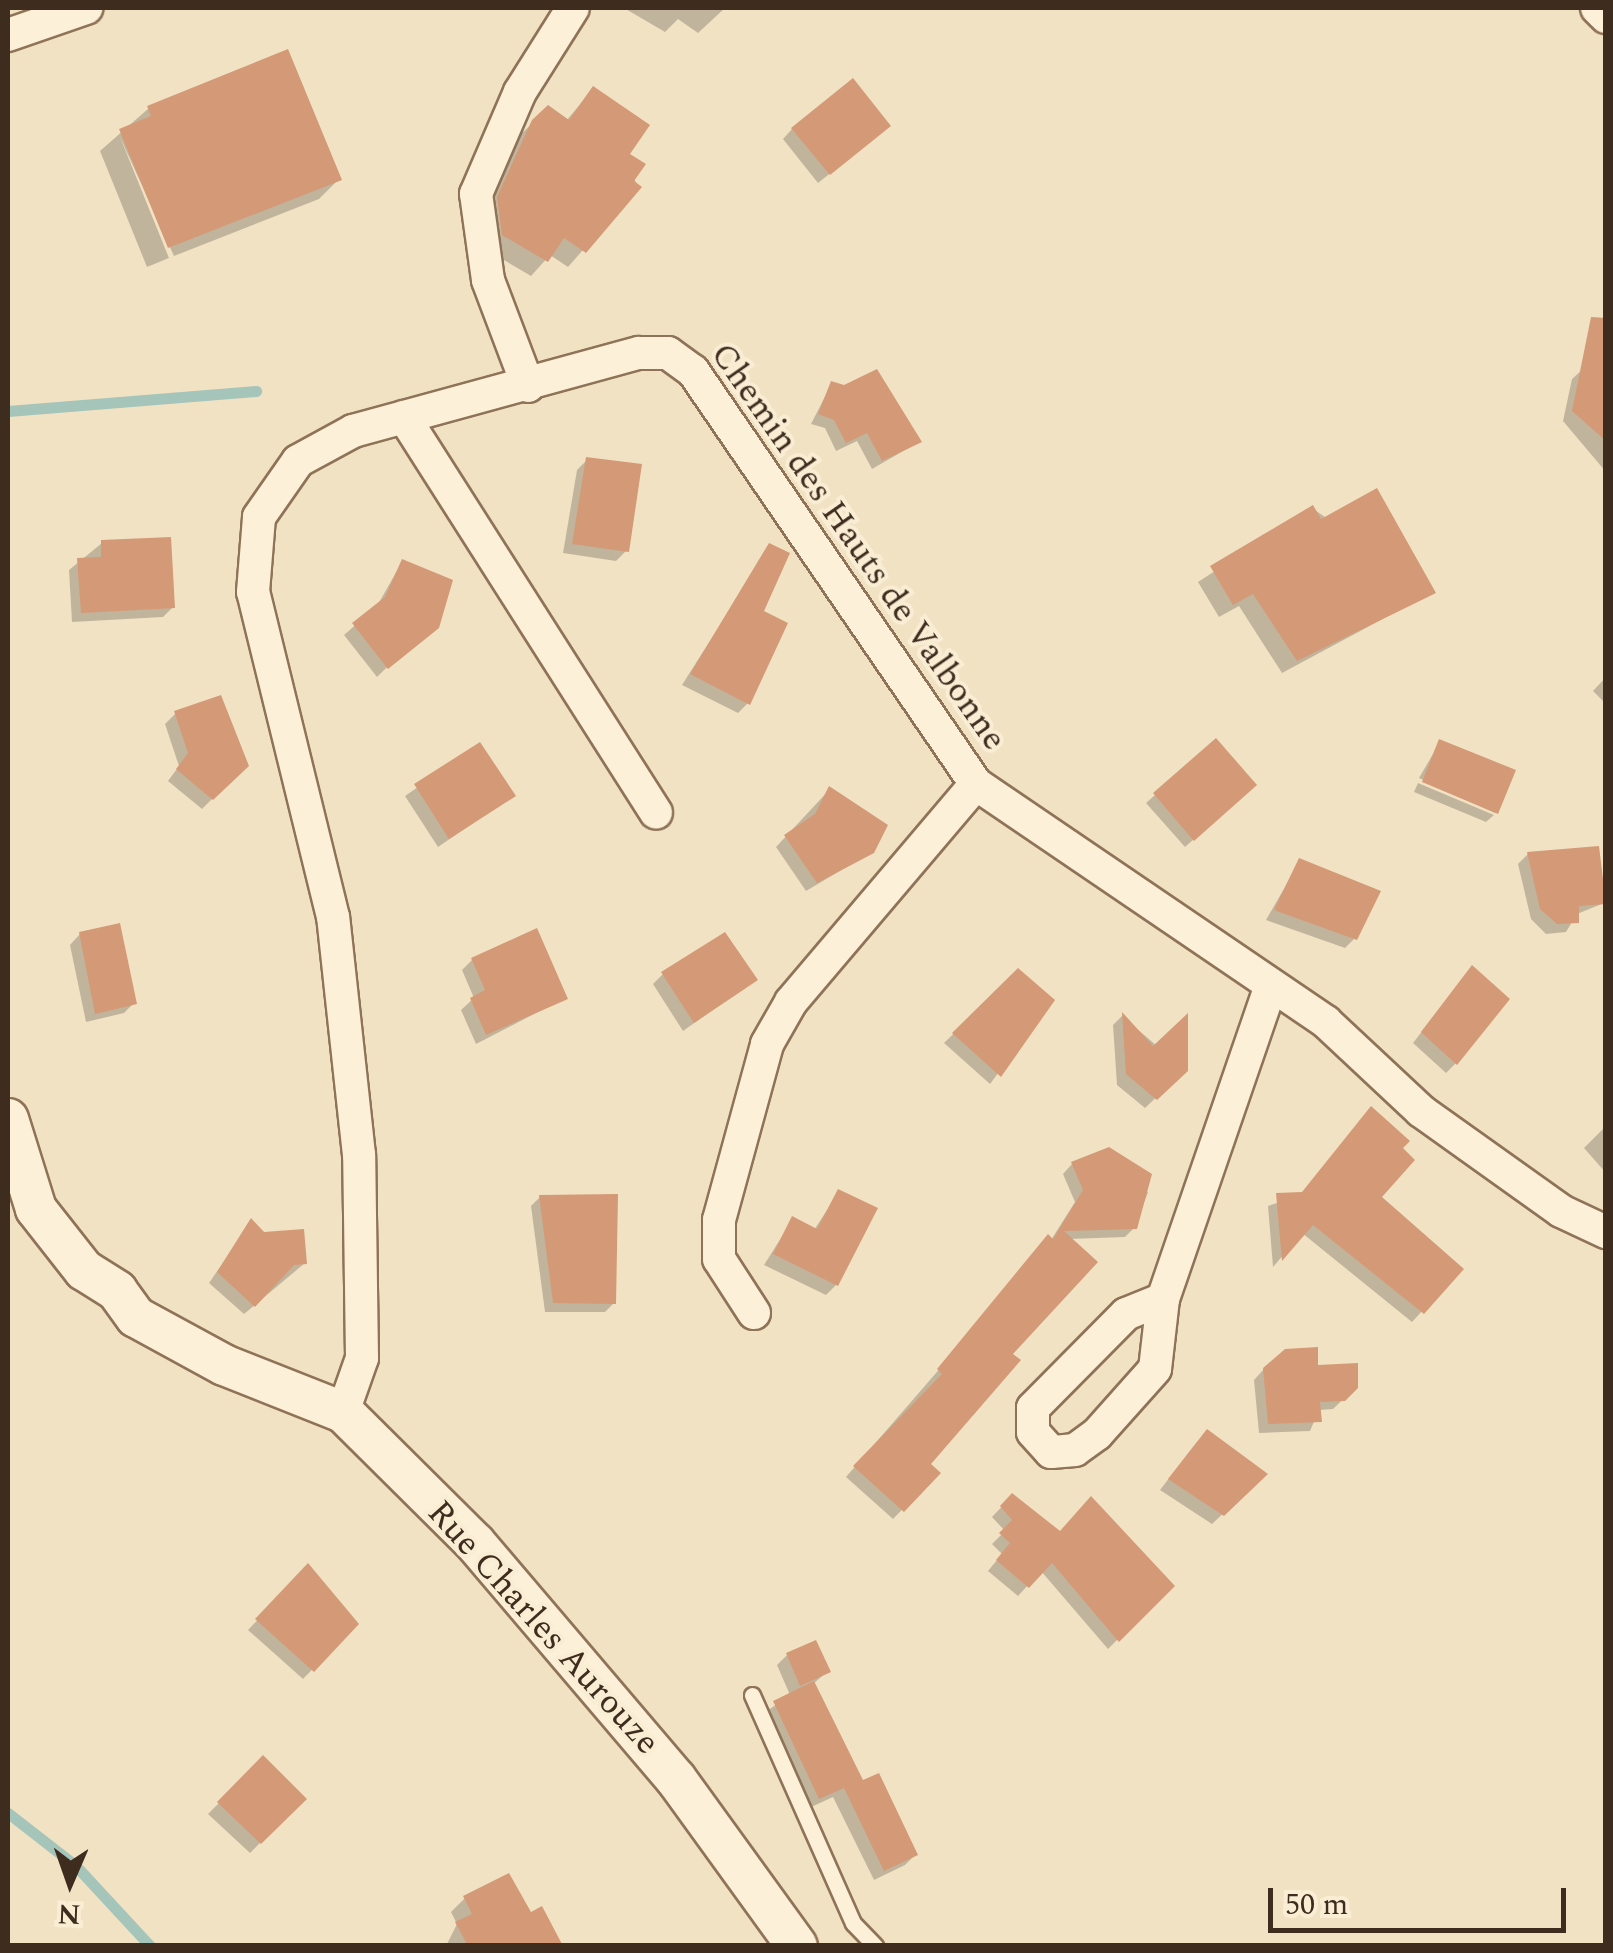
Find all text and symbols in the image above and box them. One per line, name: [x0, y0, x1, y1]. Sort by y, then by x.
street label: Chemin des Hauts de Valbonne: [701, 335, 1015, 759]
street label: Rue Charles Aurouze: [418, 1492, 668, 1764]
north arrow: [20, 1833, 120, 1933]
scale bar: [1273, 1868, 1570, 1930]
text: 50 m: [1285, 1882, 1348, 1928]
text: N: [57, 1892, 81, 1935]

